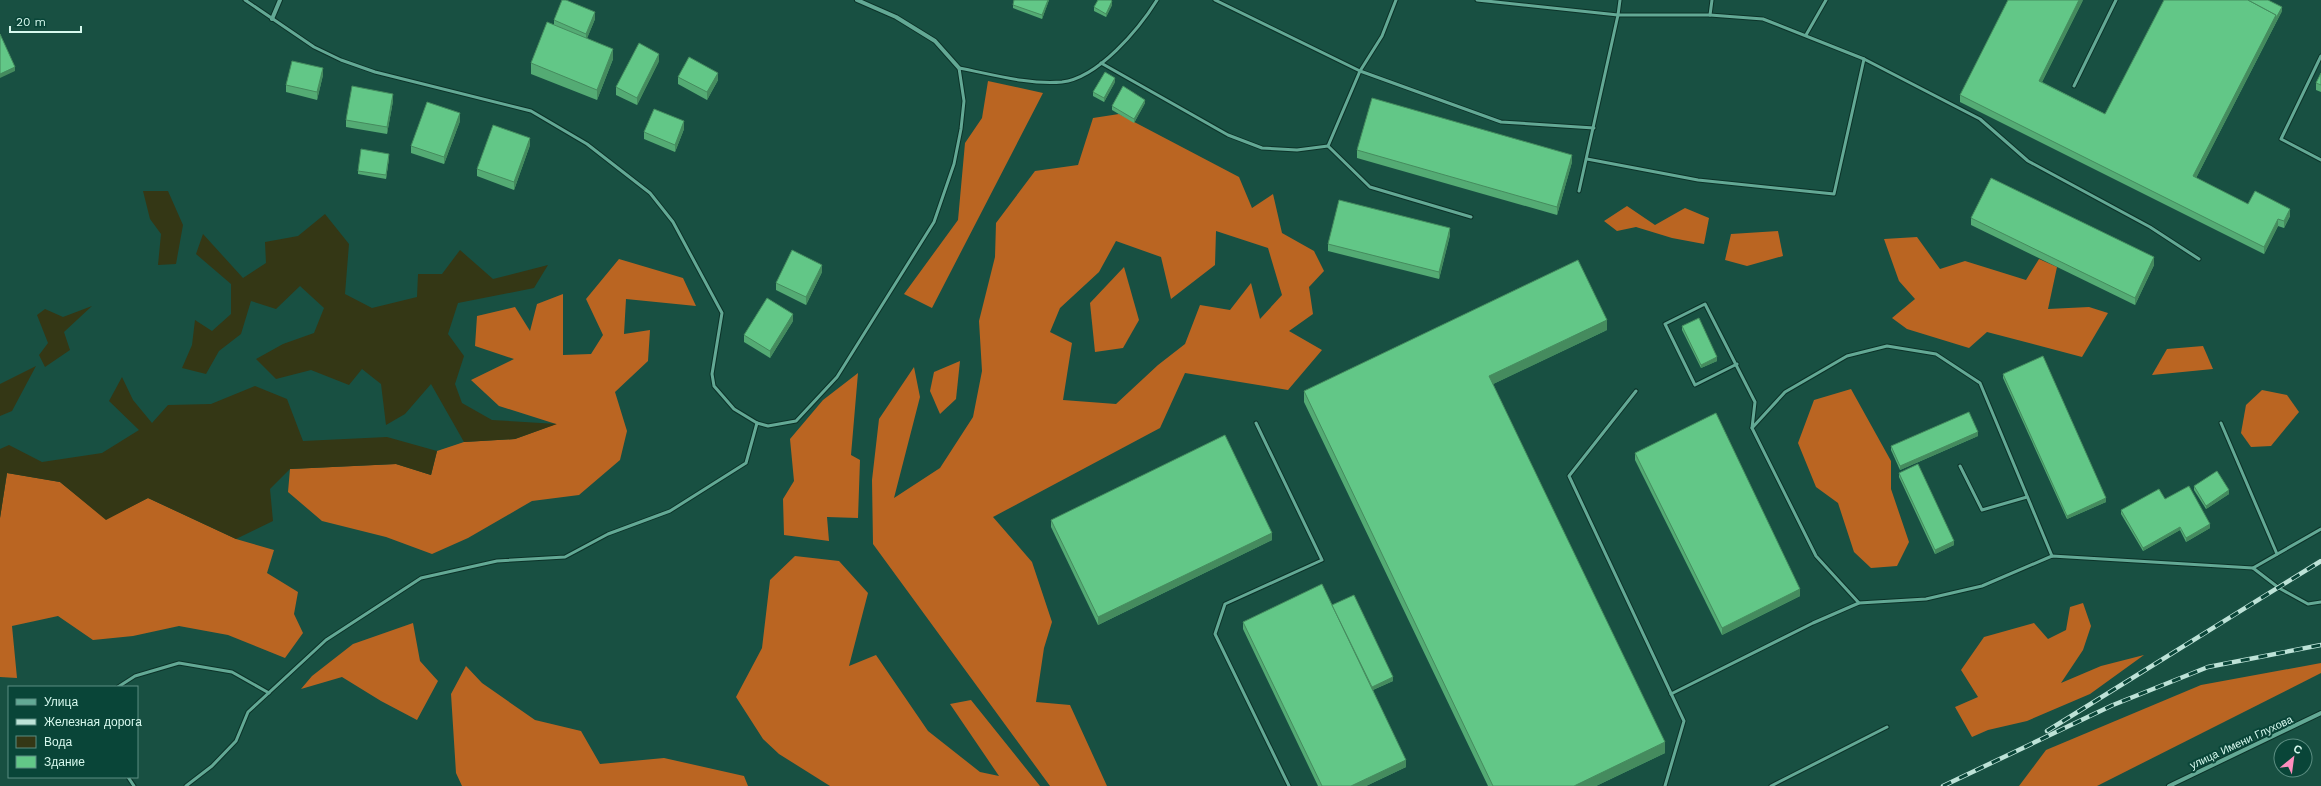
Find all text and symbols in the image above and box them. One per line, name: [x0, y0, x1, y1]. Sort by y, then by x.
scale bar: [10, 8, 81, 34]
text: 20 m: [16, 15, 46, 29]
legend: [8, 686, 138, 778]
text: Улица: [44, 695, 78, 709]
street label: улица Имени Глухова: [2188, 712, 2296, 772]
text: Железная дорога: [44, 715, 142, 729]
text: Вода: [44, 735, 72, 749]
north arrow: [2273, 738, 2313, 778]
text: С: [2291, 742, 2304, 757]
text: Здание: [44, 755, 85, 769]

